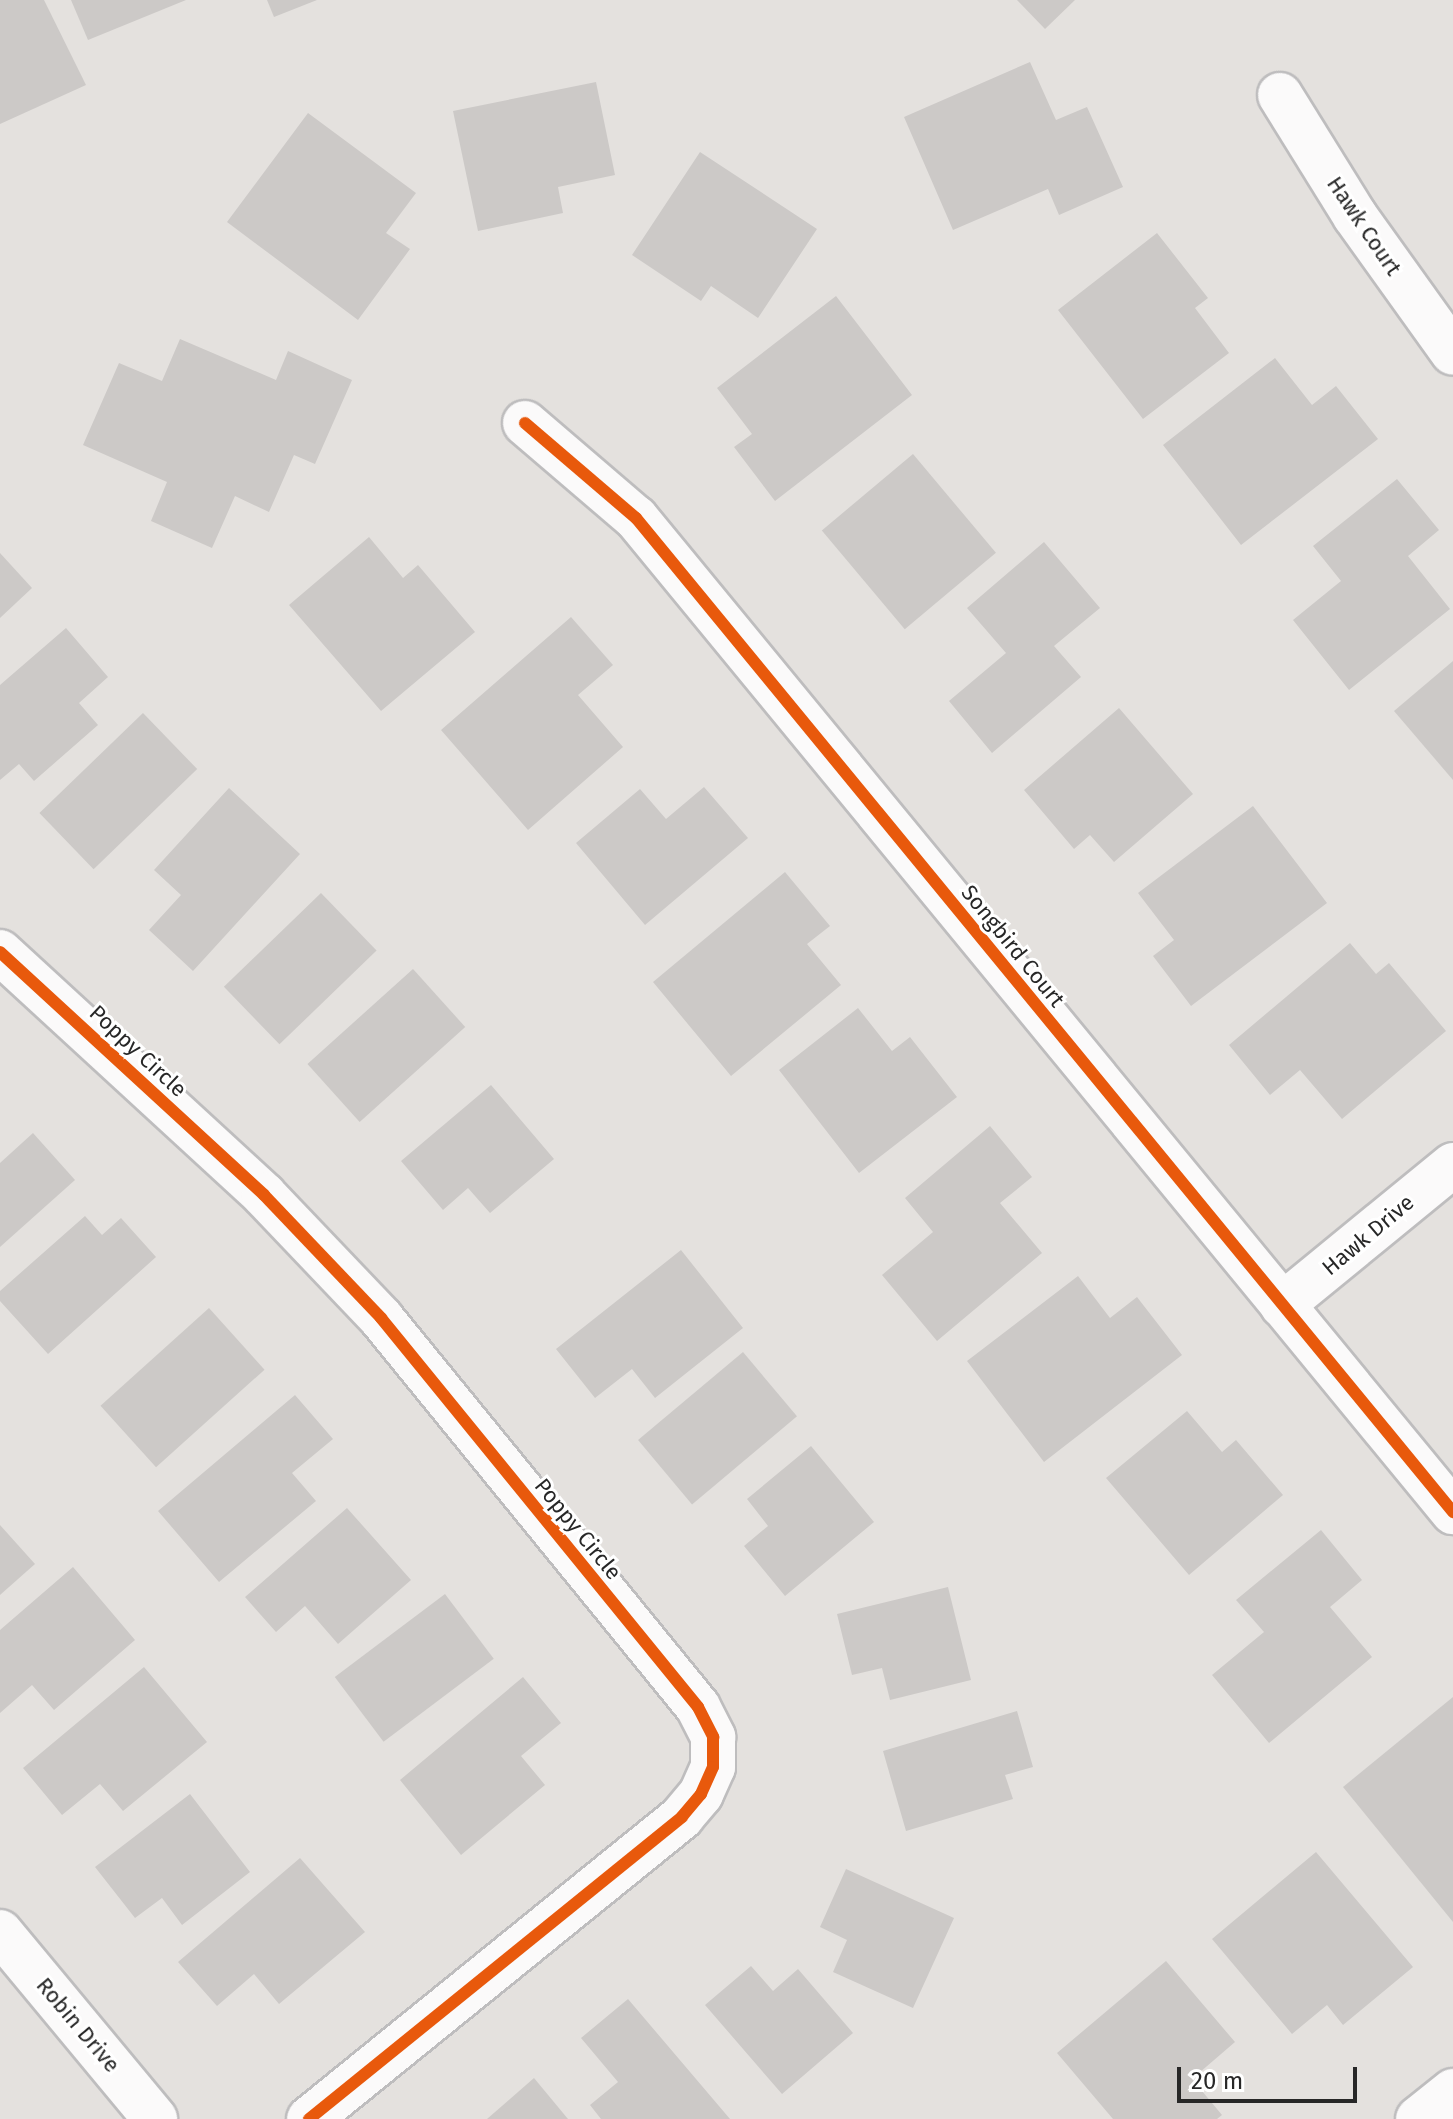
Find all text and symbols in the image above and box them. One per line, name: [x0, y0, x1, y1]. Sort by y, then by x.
street label: Hawk Court: [1321, 172, 1407, 280]
street label: Songbird Court: [956, 880, 1070, 1012]
street label: Poppy Circle: [84, 999, 192, 1103]
street label: Hawk Drive: [1317, 1189, 1419, 1281]
street label: Poppy Circle: [529, 1473, 627, 1585]
street label: Robin Drive: [31, 1972, 125, 2078]
scale bar: [1181, 2051, 1361, 2101]
text: 20 m: [1191, 2067, 1243, 2095]

